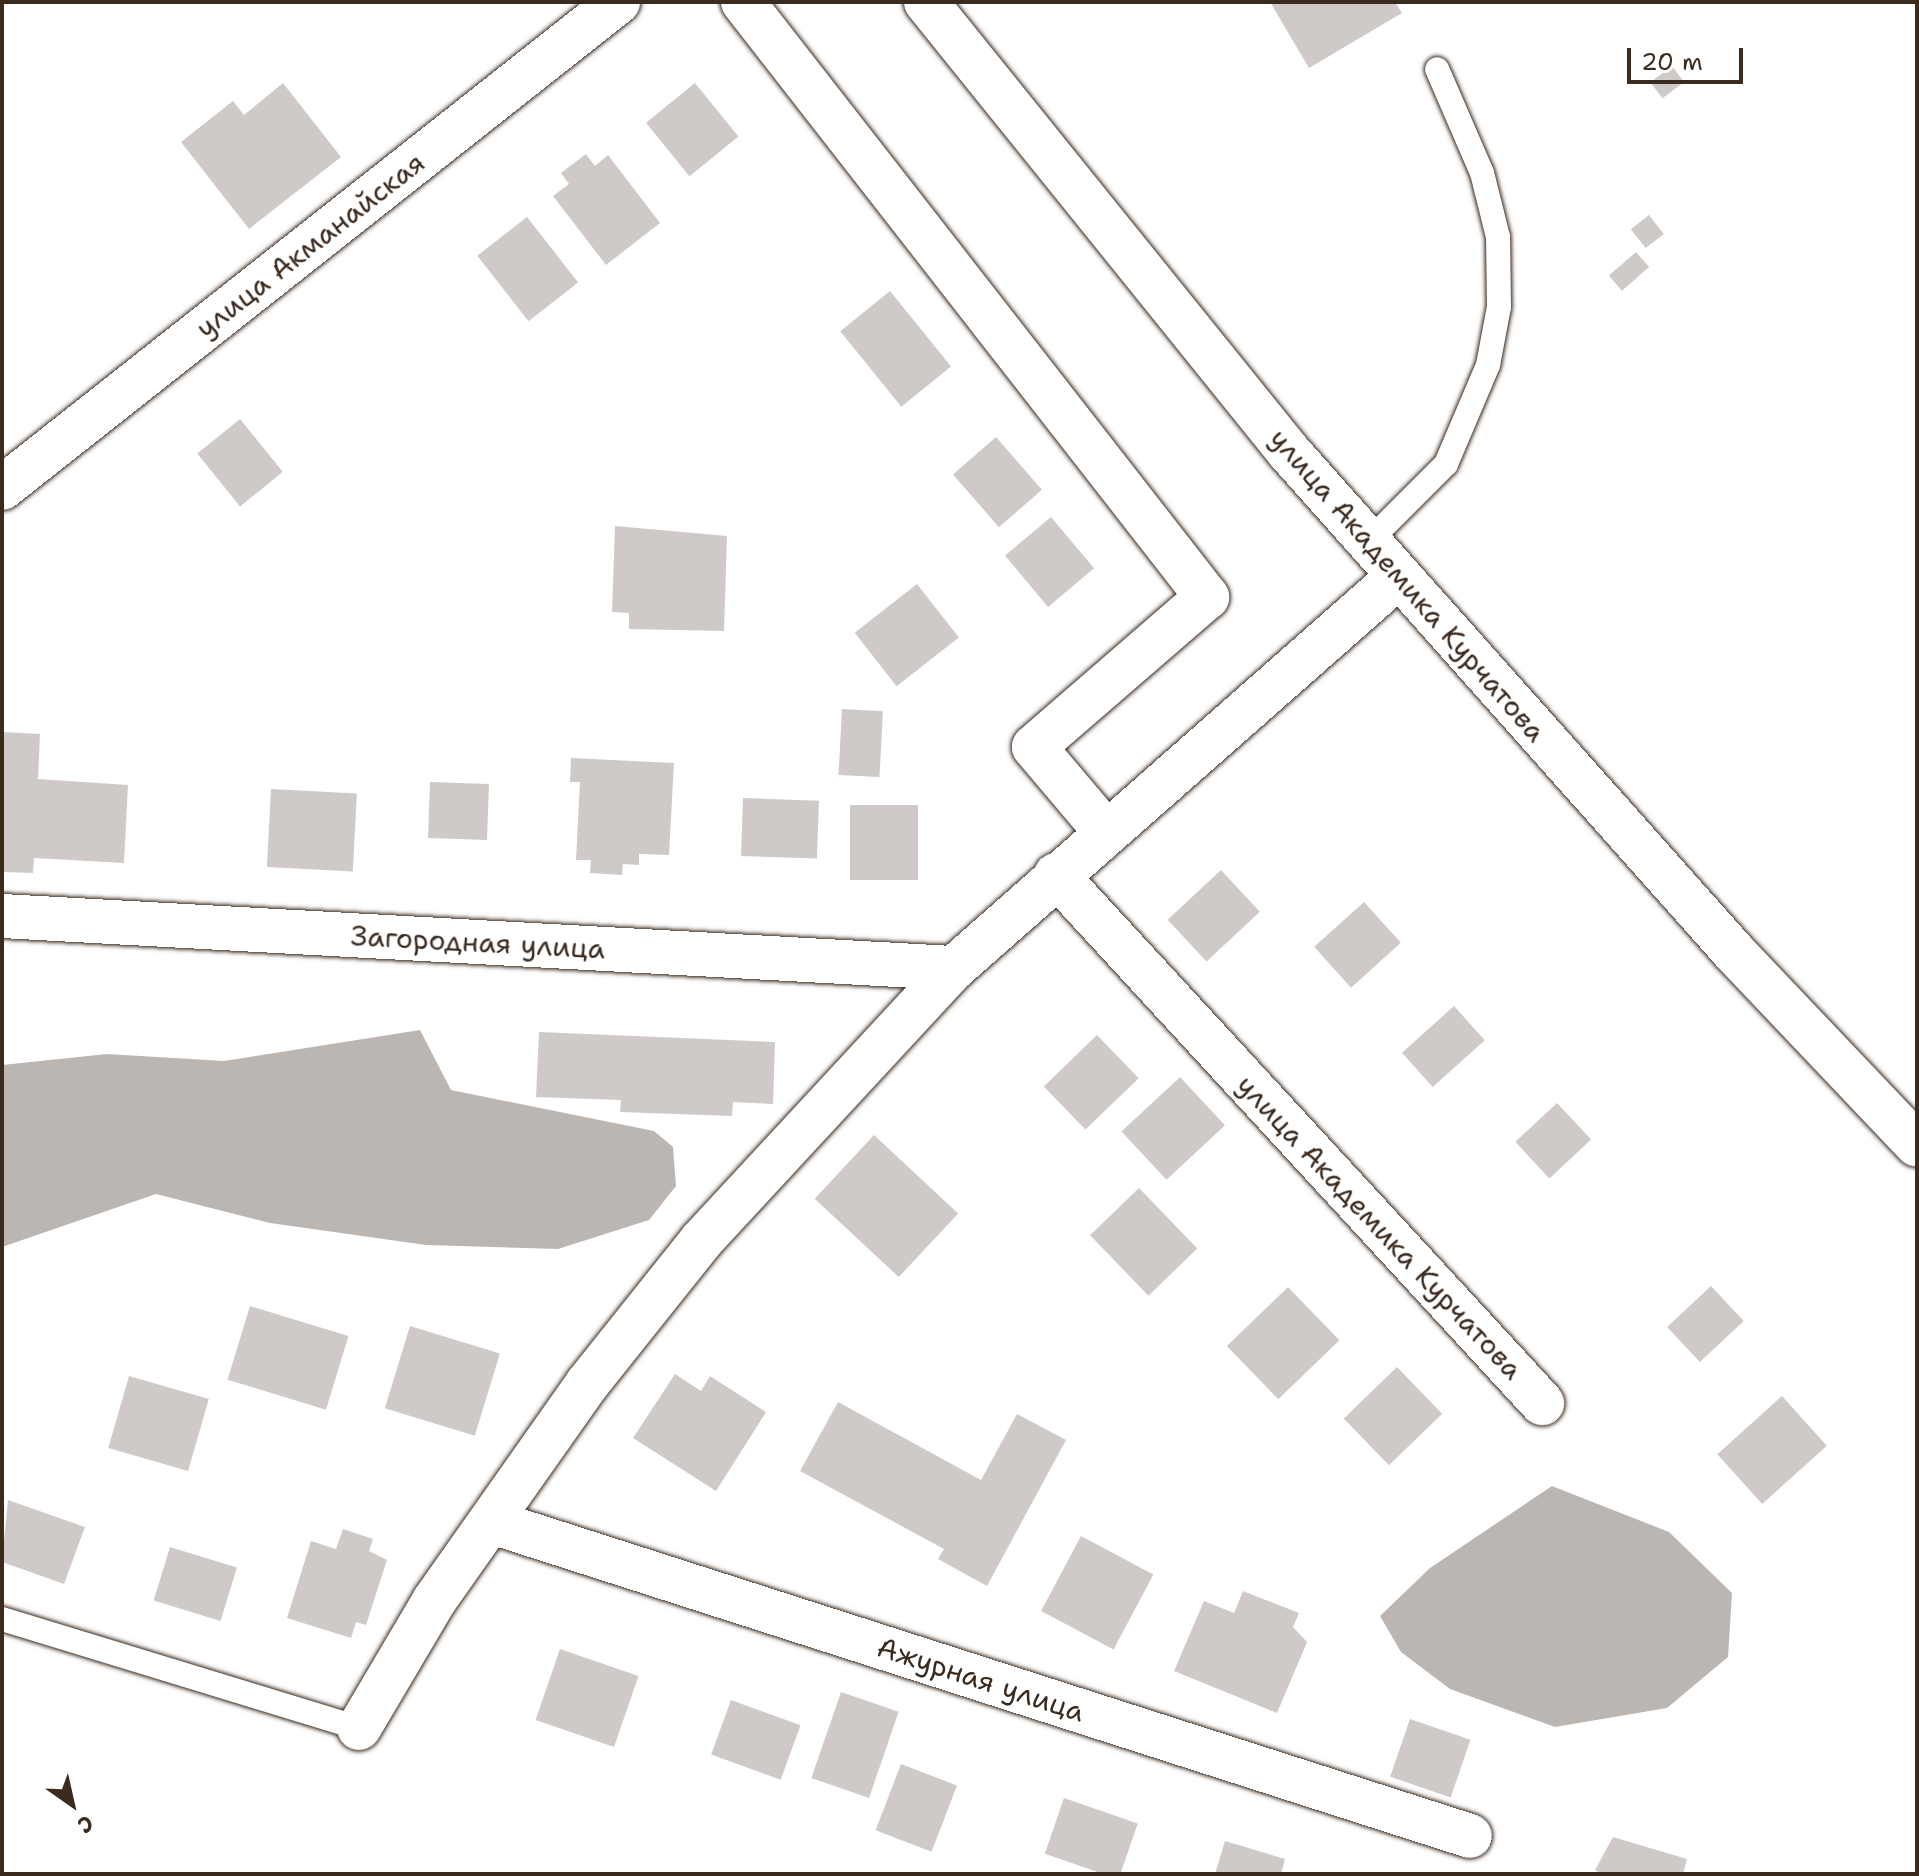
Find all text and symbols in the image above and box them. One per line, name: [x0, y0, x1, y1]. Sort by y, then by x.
scale bar: [1631, 32, 1747, 82]
text: 20 m: [1641, 46, 1703, 78]
street label: улица Акманайская: [189, 145, 431, 345]
street label: улица Академика Курчатова: [1263, 422, 1553, 748]
street label: Загородная улица: [350, 919, 606, 965]
street label: улица Академика Курчатова: [1230, 1068, 1530, 1386]
street label: Ажурная улица: [873, 1630, 1089, 1728]
north arrow: [32, 1764, 112, 1844]
text: С: [72, 1809, 99, 1840]

